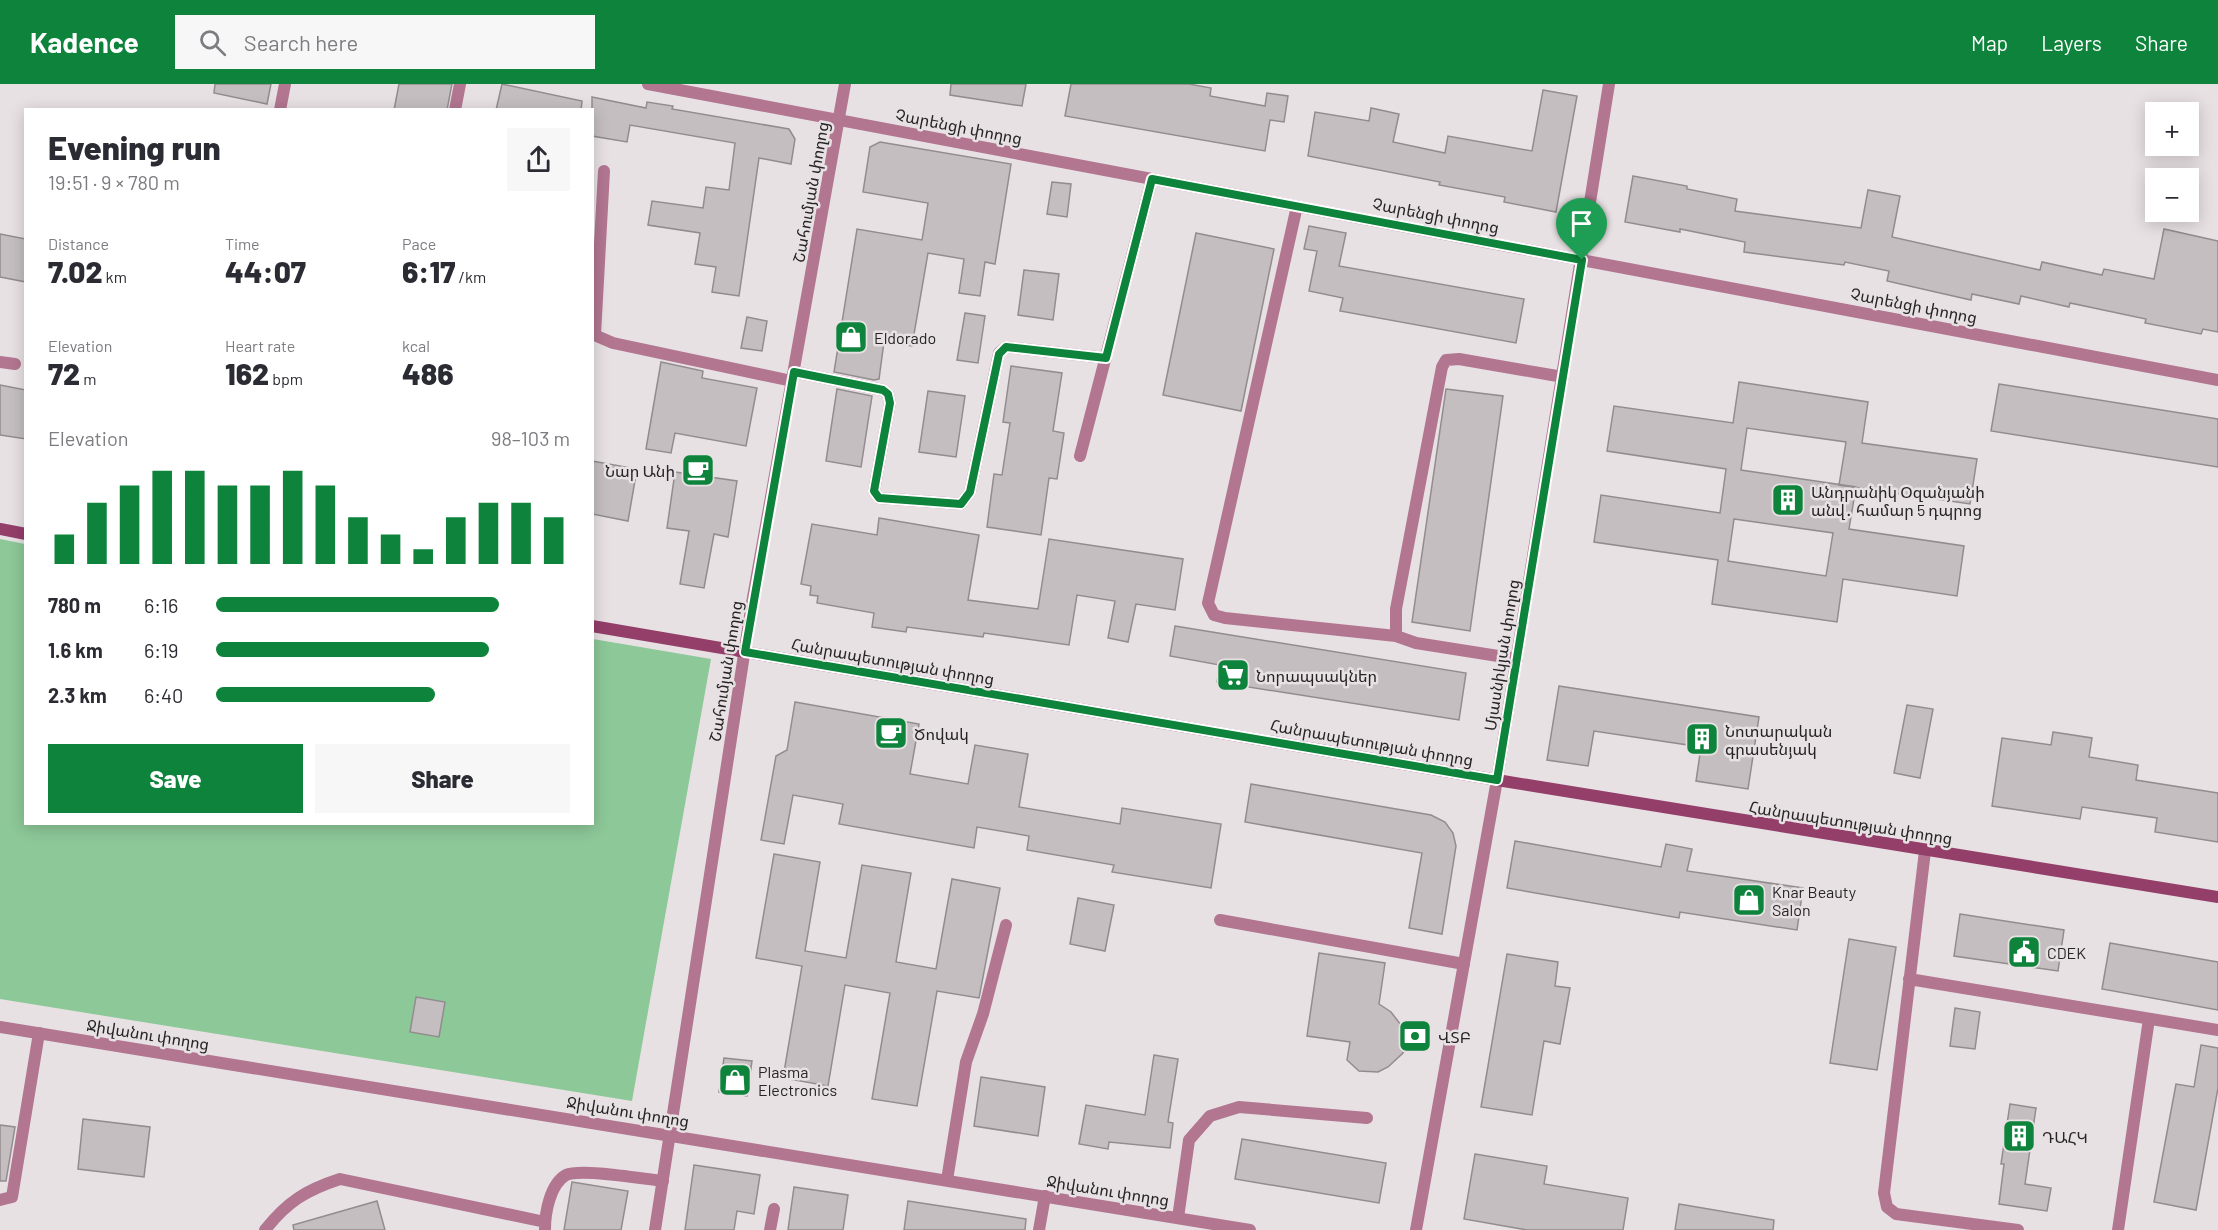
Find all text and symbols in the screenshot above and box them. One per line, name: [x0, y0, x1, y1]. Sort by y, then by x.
search box: [175, 15, 595, 69]
text: Kadence: [30, 25, 139, 59]
icon: search: [196, 26, 229, 59]
text: Search here: [244, 29, 358, 55]
text: Map: [1971, 30, 2008, 55]
text: Layers: [2041, 30, 2102, 55]
text: Share: [2135, 30, 2188, 55]
map controls: [2145, 102, 2199, 222]
button: +: [2145, 102, 2199, 156]
street label: Չարենցի փողոց: [894, 104, 1024, 149]
street label: Շահումյան փողոց: [788, 120, 833, 264]
text: Evening run: [48, 127, 221, 167]
button: share: [507, 128, 570, 191]
button: −: [2145, 168, 2199, 222]
text: 19:51 · 9 × 780 m: [48, 170, 180, 194]
street label: Չարենցի փողոց: [1371, 193, 1501, 238]
pin: [1556, 198, 1607, 260]
icon: arrive: [1565, 207, 1598, 240]
text: Distance: [48, 234, 109, 253]
text: Time: [225, 234, 260, 253]
text: Pace: [402, 234, 436, 253]
text: 7.02: [48, 253, 102, 289]
text: 44:07: [225, 253, 306, 289]
text: 6:17: [402, 253, 455, 289]
text: km: [102, 267, 127, 286]
text: /km: [455, 267, 486, 286]
street label: Չարենցի փողոց: [1849, 283, 1979, 328]
shop icon: Eldorado: [833, 319, 869, 355]
place label: Eldorado: [874, 328, 936, 347]
text: Elevation: [48, 336, 112, 355]
text: Heart rate: [225, 336, 295, 355]
text: kcal: [402, 336, 430, 355]
text: 72: [48, 355, 80, 391]
text: 162: [225, 355, 269, 391]
text: 486: [402, 355, 454, 391]
text: m: [80, 369, 97, 388]
text: bpm: [269, 369, 303, 388]
text: Elevation: [48, 426, 129, 450]
text: 98–103 m: [491, 426, 570, 450]
cafe icon: Նար Անի: [680, 452, 716, 488]
place label: Նար Անի: [605, 461, 675, 481]
building icon: Անդրանիկ Օզանյանի անվ․ համար 5 դպրոց: [1770, 482, 1806, 518]
place label: Անդրանիկ Օզանյանի անվ․ համար 5 դպրոց: [1811, 482, 1985, 520]
street label: Մյասնիկյան փողոց: [1480, 578, 1523, 732]
text: 780 m: [48, 593, 101, 617]
text: 6:16: [144, 593, 178, 617]
street label: Շահումյան փողոց: [704, 599, 747, 743]
street label: Հանրապետության փողոց: [790, 634, 996, 689]
text: 1.6 km: [48, 638, 103, 662]
text: 6:19: [144, 638, 179, 662]
supermarket icon: Նորապսակներ: [1215, 657, 1251, 693]
place label: Նորապսակներ: [1256, 666, 1377, 686]
text: 2.3 km: [48, 683, 107, 707]
text: 6:40: [144, 683, 183, 707]
cafe icon: Ծովակ: [873, 715, 909, 751]
street label: Հանրապետության փողոց: [1269, 715, 1475, 770]
building icon: Նոտարական գրասենյակ: [1684, 721, 1720, 757]
place label: Նոտարական գրասենյակ: [1725, 721, 1832, 759]
place label: Ծովակ: [914, 724, 969, 744]
button: Save: [48, 744, 303, 813]
button: Share: [315, 744, 570, 813]
street label: Հանրապետության փողոց: [1748, 797, 1954, 848]
shop icon: Knar Beauty Salon: [1731, 882, 1767, 918]
place label: Knar Beauty Salon: [1772, 882, 1857, 919]
public building icon: CDEK: [2006, 934, 2042, 970]
place label: CDEK: [2047, 943, 2086, 962]
street label: Ջիվանու փողոց: [85, 1015, 211, 1054]
bank icon: ՎՏԲ: [1397, 1018, 1433, 1054]
place label: ՎՏԲ: [1438, 1027, 1471, 1046]
shop icon: Plasma Electronics: [717, 1062, 753, 1098]
place label: Plasma Electronics: [758, 1062, 837, 1099]
street label: Ջիվանու փողոց: [565, 1092, 691, 1131]
building icon: ԴԱՀԿ: [2001, 1118, 2037, 1154]
place label: ԴԱՀԿ: [2042, 1127, 2088, 1146]
street label: Ջիվանու փողոց: [1045, 1171, 1171, 1210]

